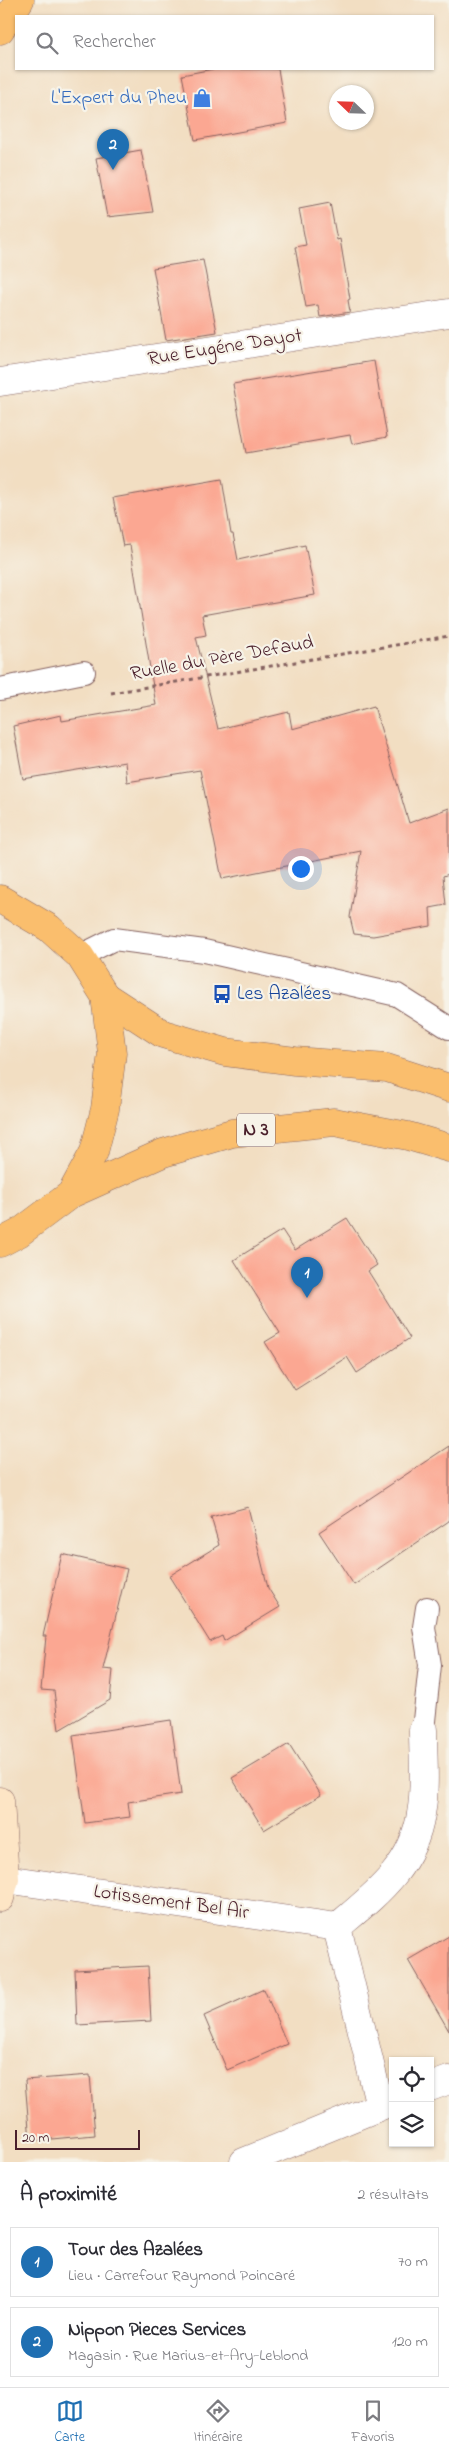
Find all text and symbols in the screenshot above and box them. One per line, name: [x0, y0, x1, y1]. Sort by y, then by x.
search box: [15, 15, 434, 70]
icon: search: [33, 29, 61, 57]
text: Rechercher: [73, 29, 156, 56]
place label: L'Expert du Pheu: [51, 84, 187, 113]
north arrow: [329, 85, 374, 130]
shop icon: L'Expert du Pheu: [191, 87, 213, 109]
pin: 2: [97, 129, 129, 170]
street label: Rue Eugéne Dayot: [146, 321, 305, 376]
street label: Ruelle du Père Defaud: [128, 629, 316, 689]
your location: [288, 856, 314, 882]
place label: Les Azalées: [237, 980, 332, 1009]
bus stop icon: Les Azalées: [211, 983, 233, 1005]
road number: N 3: [237, 1114, 275, 1146]
pin: 1: [291, 1257, 323, 1298]
street label: Lotissement Bel Air: [92, 1878, 251, 1928]
map controls: [389, 2057, 434, 2147]
button: locate: [389, 2057, 434, 2102]
button: layers: [389, 2102, 434, 2147]
scale bar: [15, 2127, 140, 2150]
text: 20 m: [22, 2128, 49, 2149]
text: À proximité: [20, 2180, 117, 2210]
text: 2 résultats: [357, 2183, 429, 2207]
text: Tour des Azalées: [68, 2237, 203, 2264]
text: 1: [34, 2250, 40, 2274]
text: 70 m: [398, 2250, 428, 2274]
text: Lieu · Carrefour Raymond Poincaré: [68, 2264, 295, 2288]
text: Nippon Pieces Services: [68, 2317, 246, 2344]
text: 2: [33, 2330, 41, 2354]
text: 120 m: [392, 2330, 428, 2354]
text: Magasin · Rue Marius-et-Ary-Leblond: [68, 2344, 308, 2368]
tab: Carte: [54, 2397, 85, 2448]
tab: Itinéraire: [194, 2397, 242, 2448]
tab: Favoris: [351, 2397, 395, 2448]

